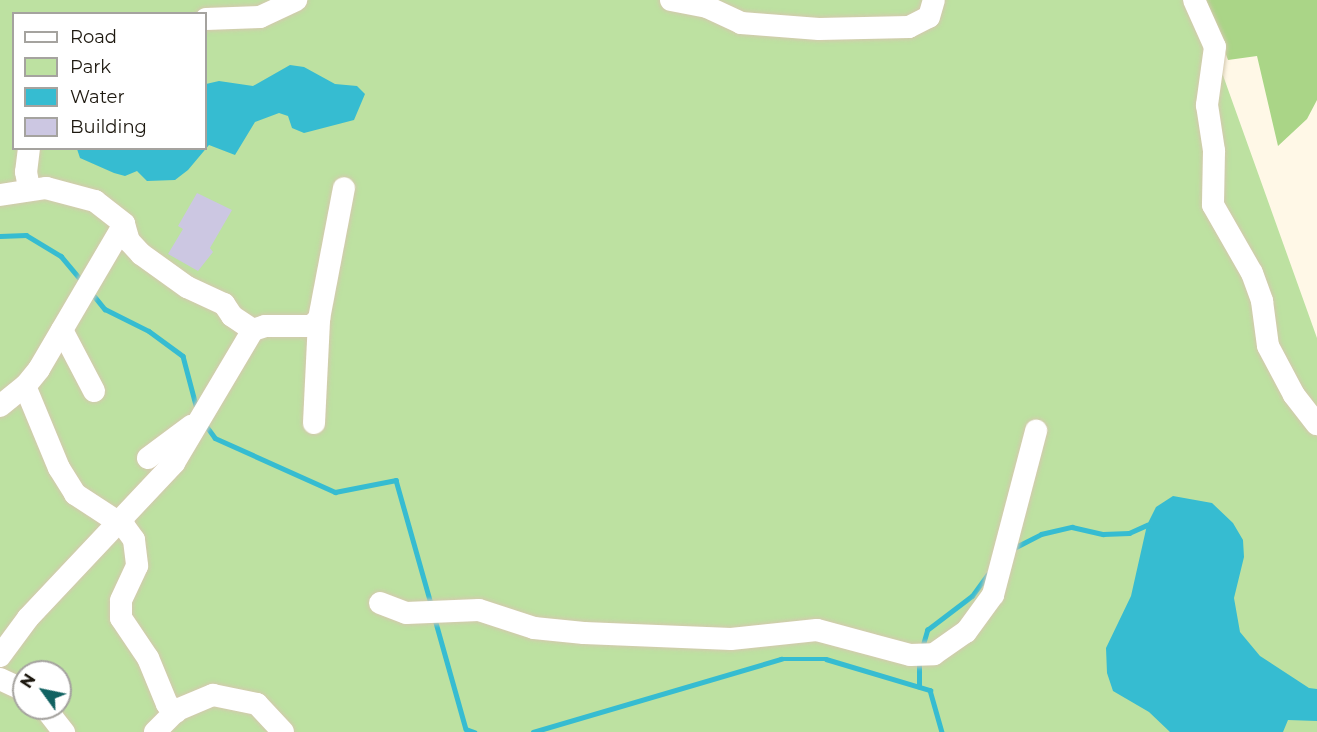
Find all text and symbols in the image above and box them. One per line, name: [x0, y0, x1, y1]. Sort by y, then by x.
legend: [12, 12, 207, 150]
text: Road: [70, 26, 117, 48]
text: Park: [70, 56, 111, 78]
text: Water: [70, 86, 125, 108]
text: Building: [70, 116, 147, 138]
north arrow: [12, 660, 72, 720]
text: N: [17, 670, 40, 692]

